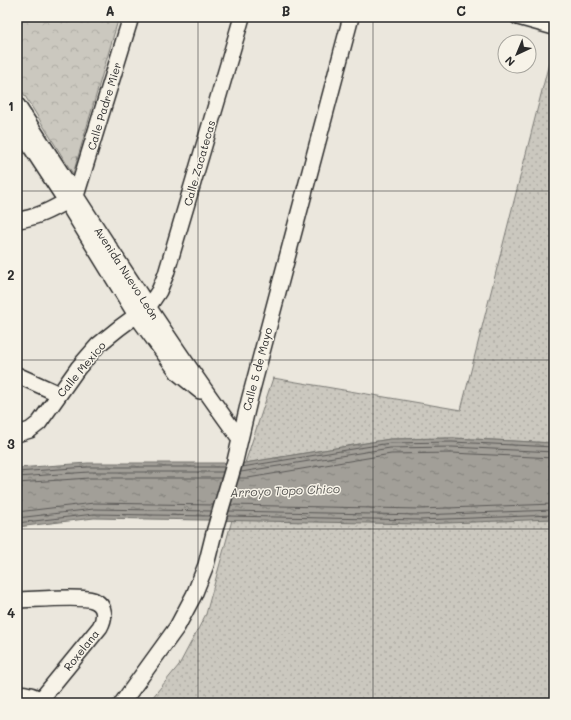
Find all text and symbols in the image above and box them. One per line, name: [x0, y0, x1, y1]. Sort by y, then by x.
text: A: [105, 2, 115, 19]
text: B: [282, 2, 291, 19]
text: C: [456, 2, 466, 19]
north arrow: [497, 34, 537, 74]
text: N: [501, 53, 518, 70]
street label: Calle Padre Mier: [83, 60, 125, 152]
text: 1: [8, 97, 14, 114]
street label: Calle Zacatecas: [180, 118, 218, 208]
street label: Avenida Nuevo León: [91, 224, 163, 322]
text: 2: [7, 266, 15, 283]
street label: Calle 5 de Mayo: [239, 325, 275, 412]
street label: Calle Mexico: [53, 338, 109, 400]
text: 3: [7, 435, 15, 452]
water label: Arroyo Topo Chico: [230, 480, 340, 500]
text: 4: [7, 604, 15, 621]
street label: Roxelana: [60, 626, 102, 674]

